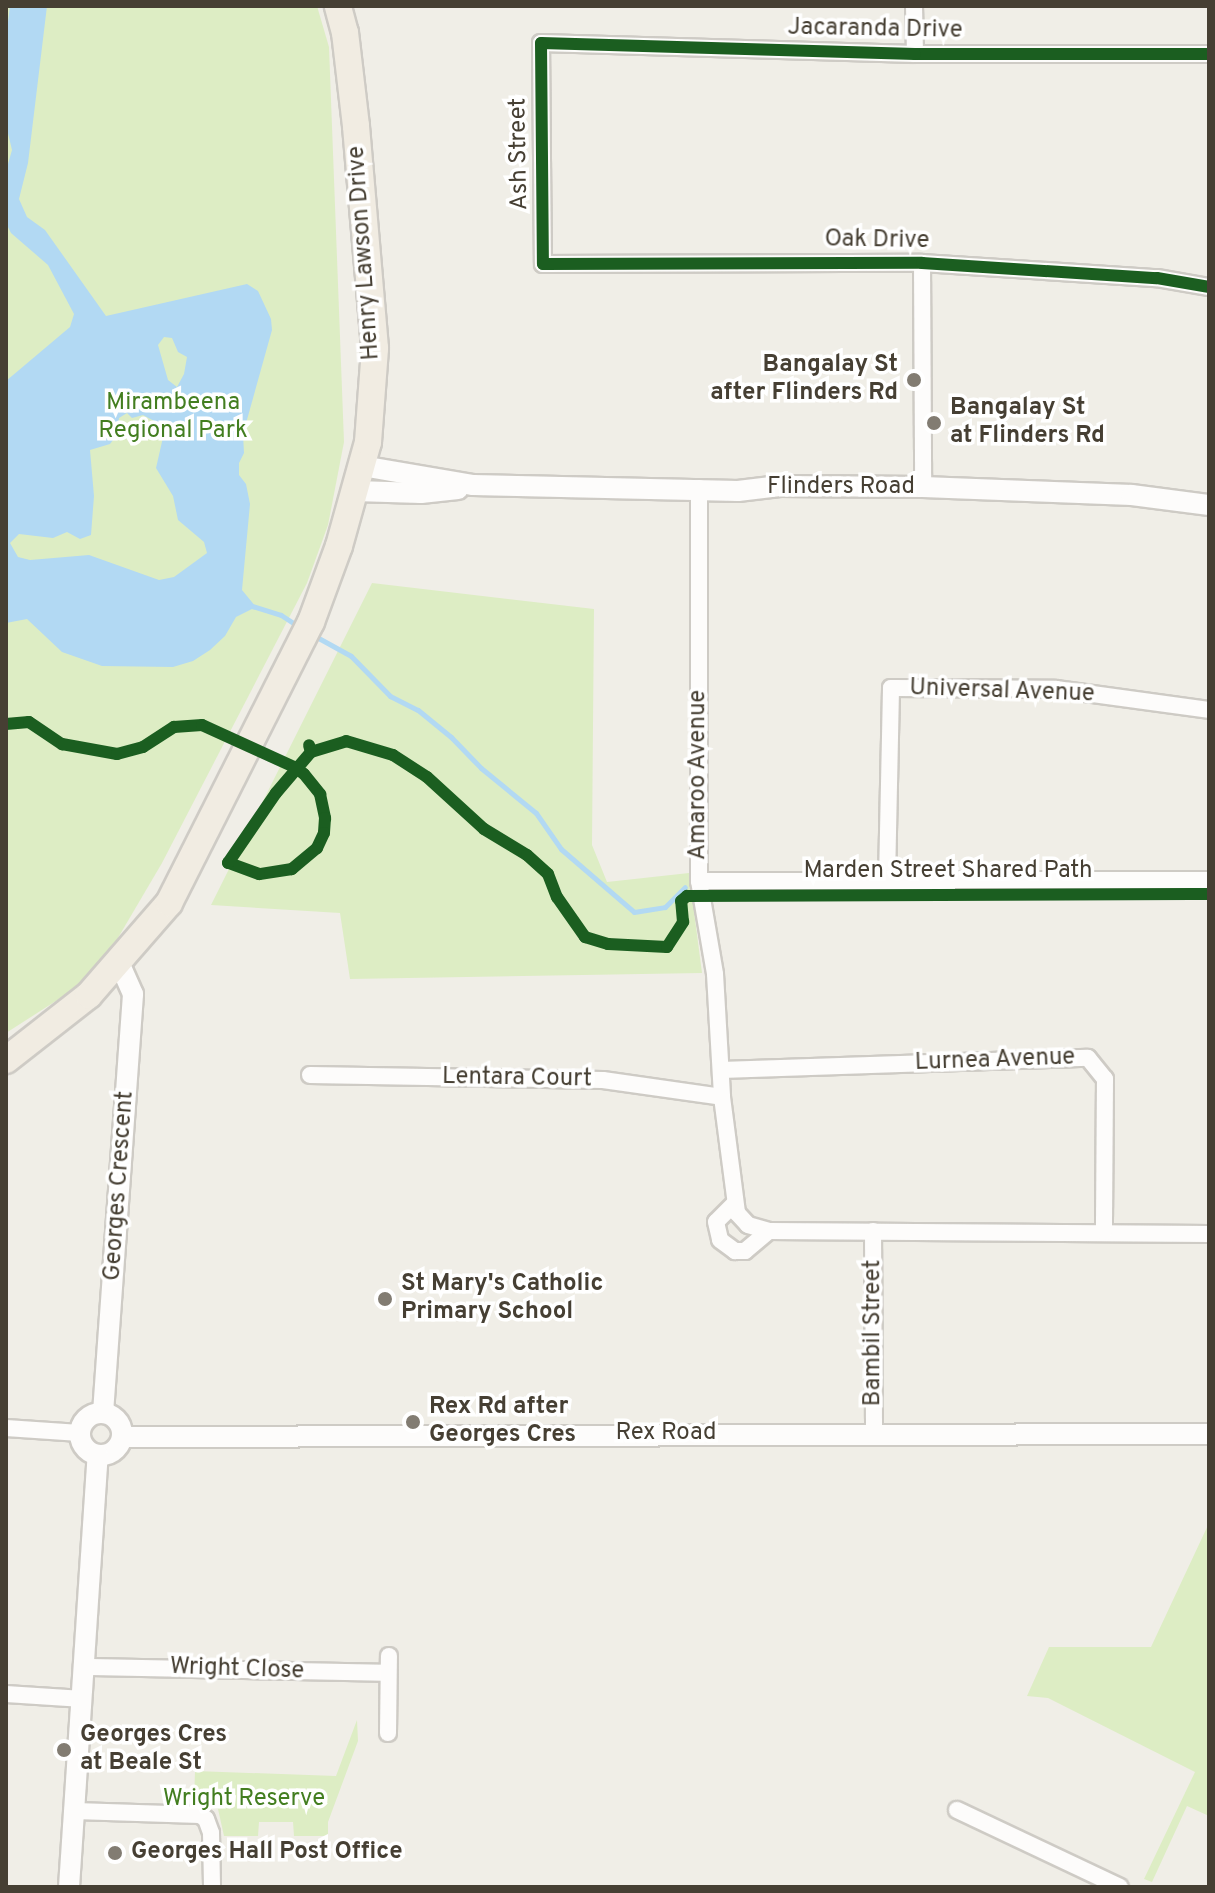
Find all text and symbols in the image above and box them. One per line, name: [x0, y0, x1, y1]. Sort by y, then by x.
street label: Jacaranda Drive: [787, 14, 963, 46]
street label: Ash Street: [505, 97, 535, 211]
street label: Henry Lawson Drive: [343, 145, 387, 361]
street label: Oak Drive: [824, 226, 930, 256]
place label: Bangalay St after Flinders Rd: [710, 352, 898, 408]
marker: Bangalay St after Flinders Rd: [905, 371, 923, 389]
park label: Mirambeena Regional Park: [98, 390, 248, 446]
place label: Bangalay St at Flinders Rd: [950, 395, 1105, 451]
marker: Bangalay St at Flinders Rd: [925, 414, 943, 432]
street label: Flinders Road: [767, 474, 915, 502]
street label: Universal Avenue: [908, 674, 1096, 710]
street label: Amaroo Avenue: [685, 689, 713, 861]
street label: Marden Street Shared Path: [804, 858, 1092, 886]
street label: Lurnea Avenue: [914, 1044, 1076, 1078]
street label: Lentara Court: [442, 1063, 592, 1095]
street label: Georges Crescent: [99, 1090, 141, 1282]
street label: Bambil Street: [860, 1260, 888, 1406]
place label: St Mary's Catholic Primary School: [401, 1271, 603, 1327]
marker: St Mary's Catholic Primary School: [376, 1290, 394, 1308]
place label: Rex Rd after Georges Cres: [429, 1394, 576, 1450]
marker: Rex Rd after Georges Cres: [404, 1413, 422, 1431]
street label: Rex Road: [615, 1420, 717, 1448]
street label: Wright Close: [169, 1653, 305, 1687]
place label: Georges Cres at Beale St: [80, 1722, 227, 1778]
marker: Georges Cres at Beale St: [55, 1741, 73, 1759]
park label: Wright Reserve: [163, 1786, 325, 1814]
place label: Georges Hall Post Office: [131, 1839, 403, 1867]
marker: Georges Hall Post Office: [106, 1844, 124, 1862]

